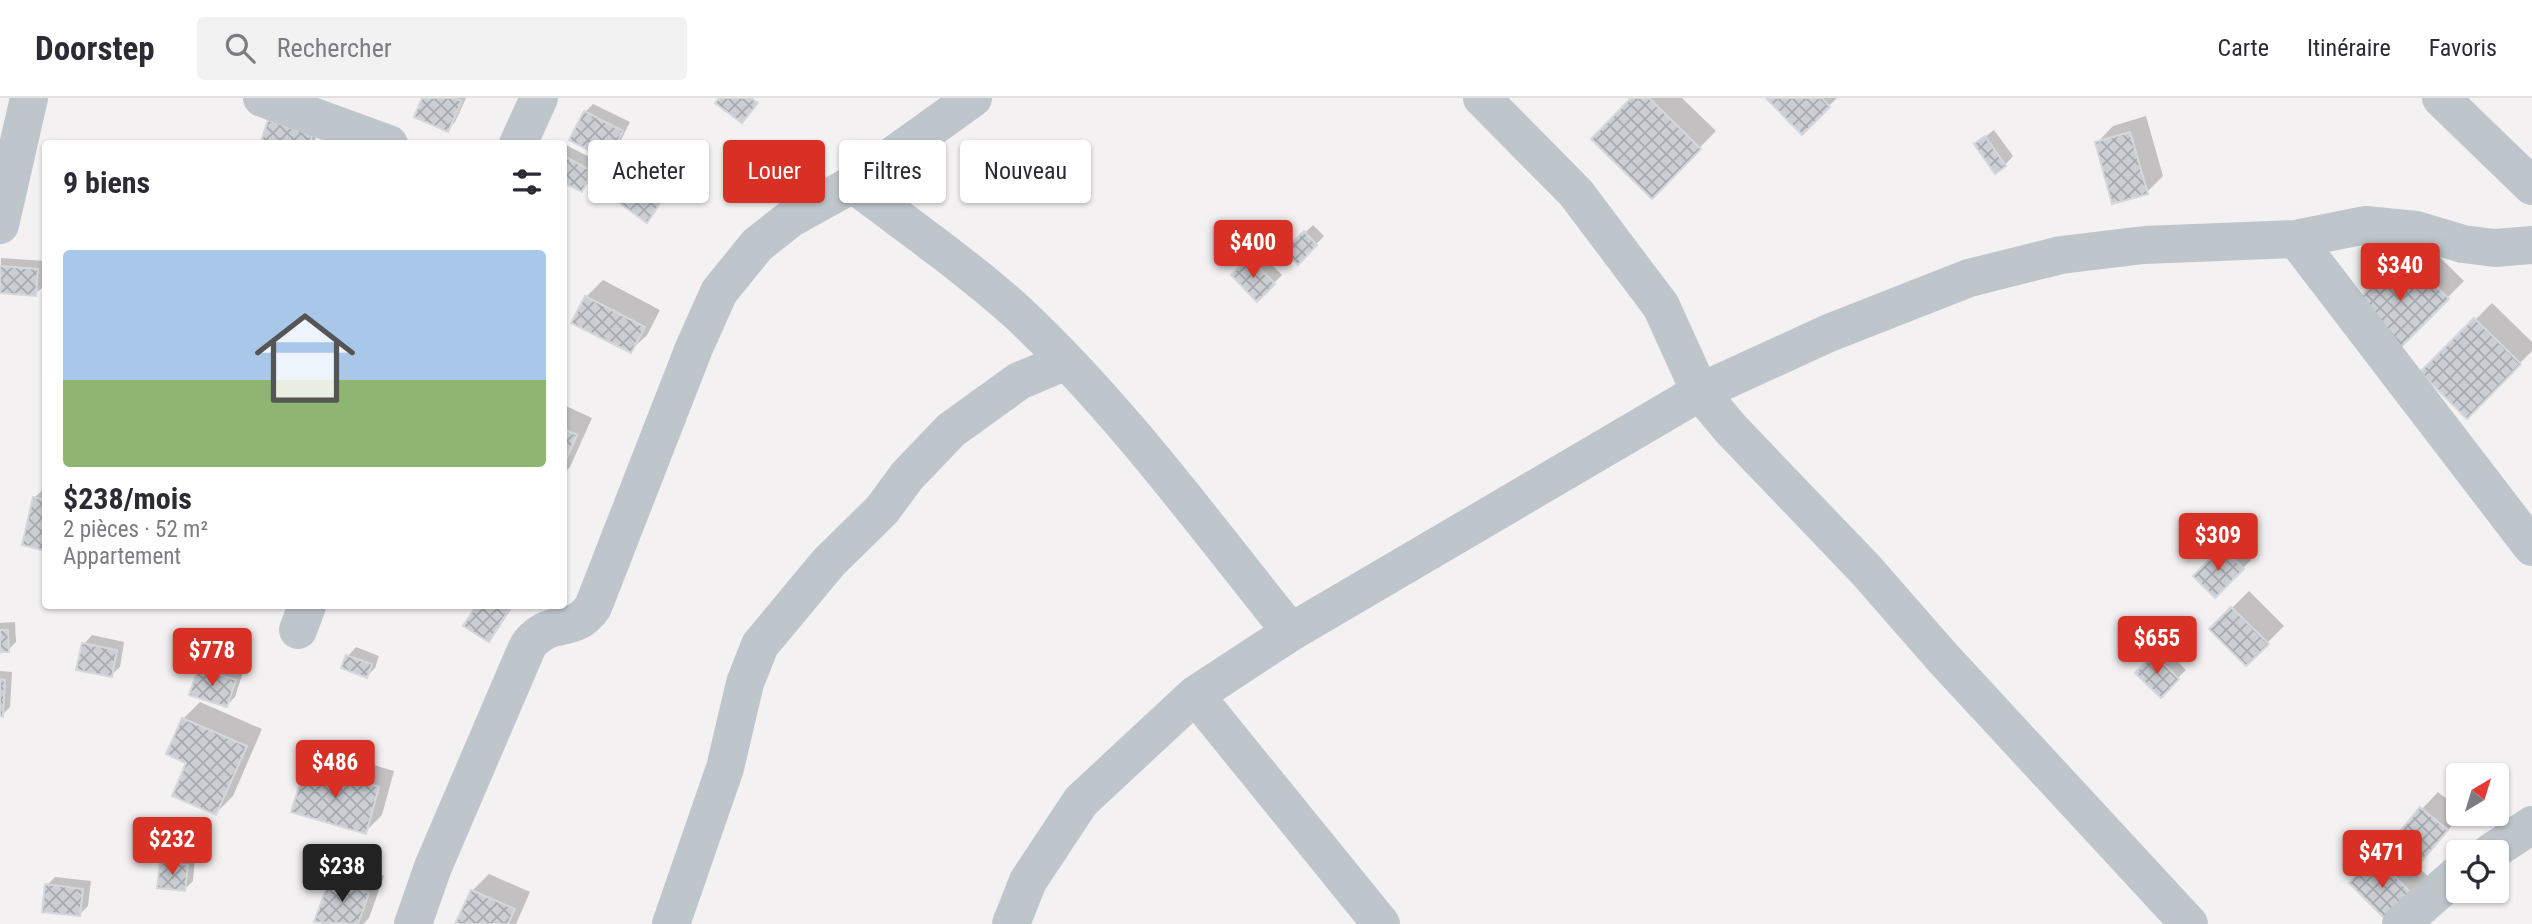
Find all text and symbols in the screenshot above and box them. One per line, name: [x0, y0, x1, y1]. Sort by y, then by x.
search box: [197, 17, 687, 80]
text: Doorstep: [35, 29, 155, 68]
icon: search: [221, 29, 259, 67]
text: Rechercher: [277, 33, 392, 63]
text: Carte: [2218, 34, 2269, 62]
text: Itinéraire: [2307, 34, 2391, 62]
text: Favoris: [2429, 34, 2497, 62]
chip: Acheter: [588, 140, 709, 203]
chip: Louer: [723, 140, 825, 203]
chip: Filtres: [839, 140, 946, 203]
chip: Nouveau: [960, 140, 1091, 203]
icon: filters: [508, 163, 546, 201]
text: 9 biens: [63, 165, 150, 200]
pin: $400: [1212, 220, 1294, 280]
text: $400: [1230, 229, 1276, 256]
pin: $340: [2359, 244, 2441, 303]
text: $340: [2377, 252, 2423, 279]
icon: home: [242, 295, 368, 421]
text: $238/mois: [63, 481, 192, 516]
pin: $309: [2177, 514, 2259, 573]
text: 2 pièces · 52 m²: [63, 516, 208, 543]
text: $309: [2195, 522, 2241, 549]
text: Appartement: [63, 543, 181, 570]
pin: $655: [2116, 616, 2198, 676]
text: $655: [2134, 625, 2180, 652]
pin: $778: [171, 628, 253, 688]
text: $778: [189, 637, 235, 664]
pin: $486: [294, 740, 376, 800]
text: $486: [312, 749, 358, 776]
north arrow: [2446, 763, 2510, 826]
map controls: [2446, 763, 2509, 903]
pin: $232: [131, 818, 213, 877]
text: $232: [149, 826, 195, 853]
pin: $471: [2341, 830, 2423, 890]
text: $471: [2359, 839, 2405, 866]
button: locate: [2446, 840, 2509, 903]
pin: $238: [301, 844, 383, 904]
text: $238: [319, 853, 365, 880]

